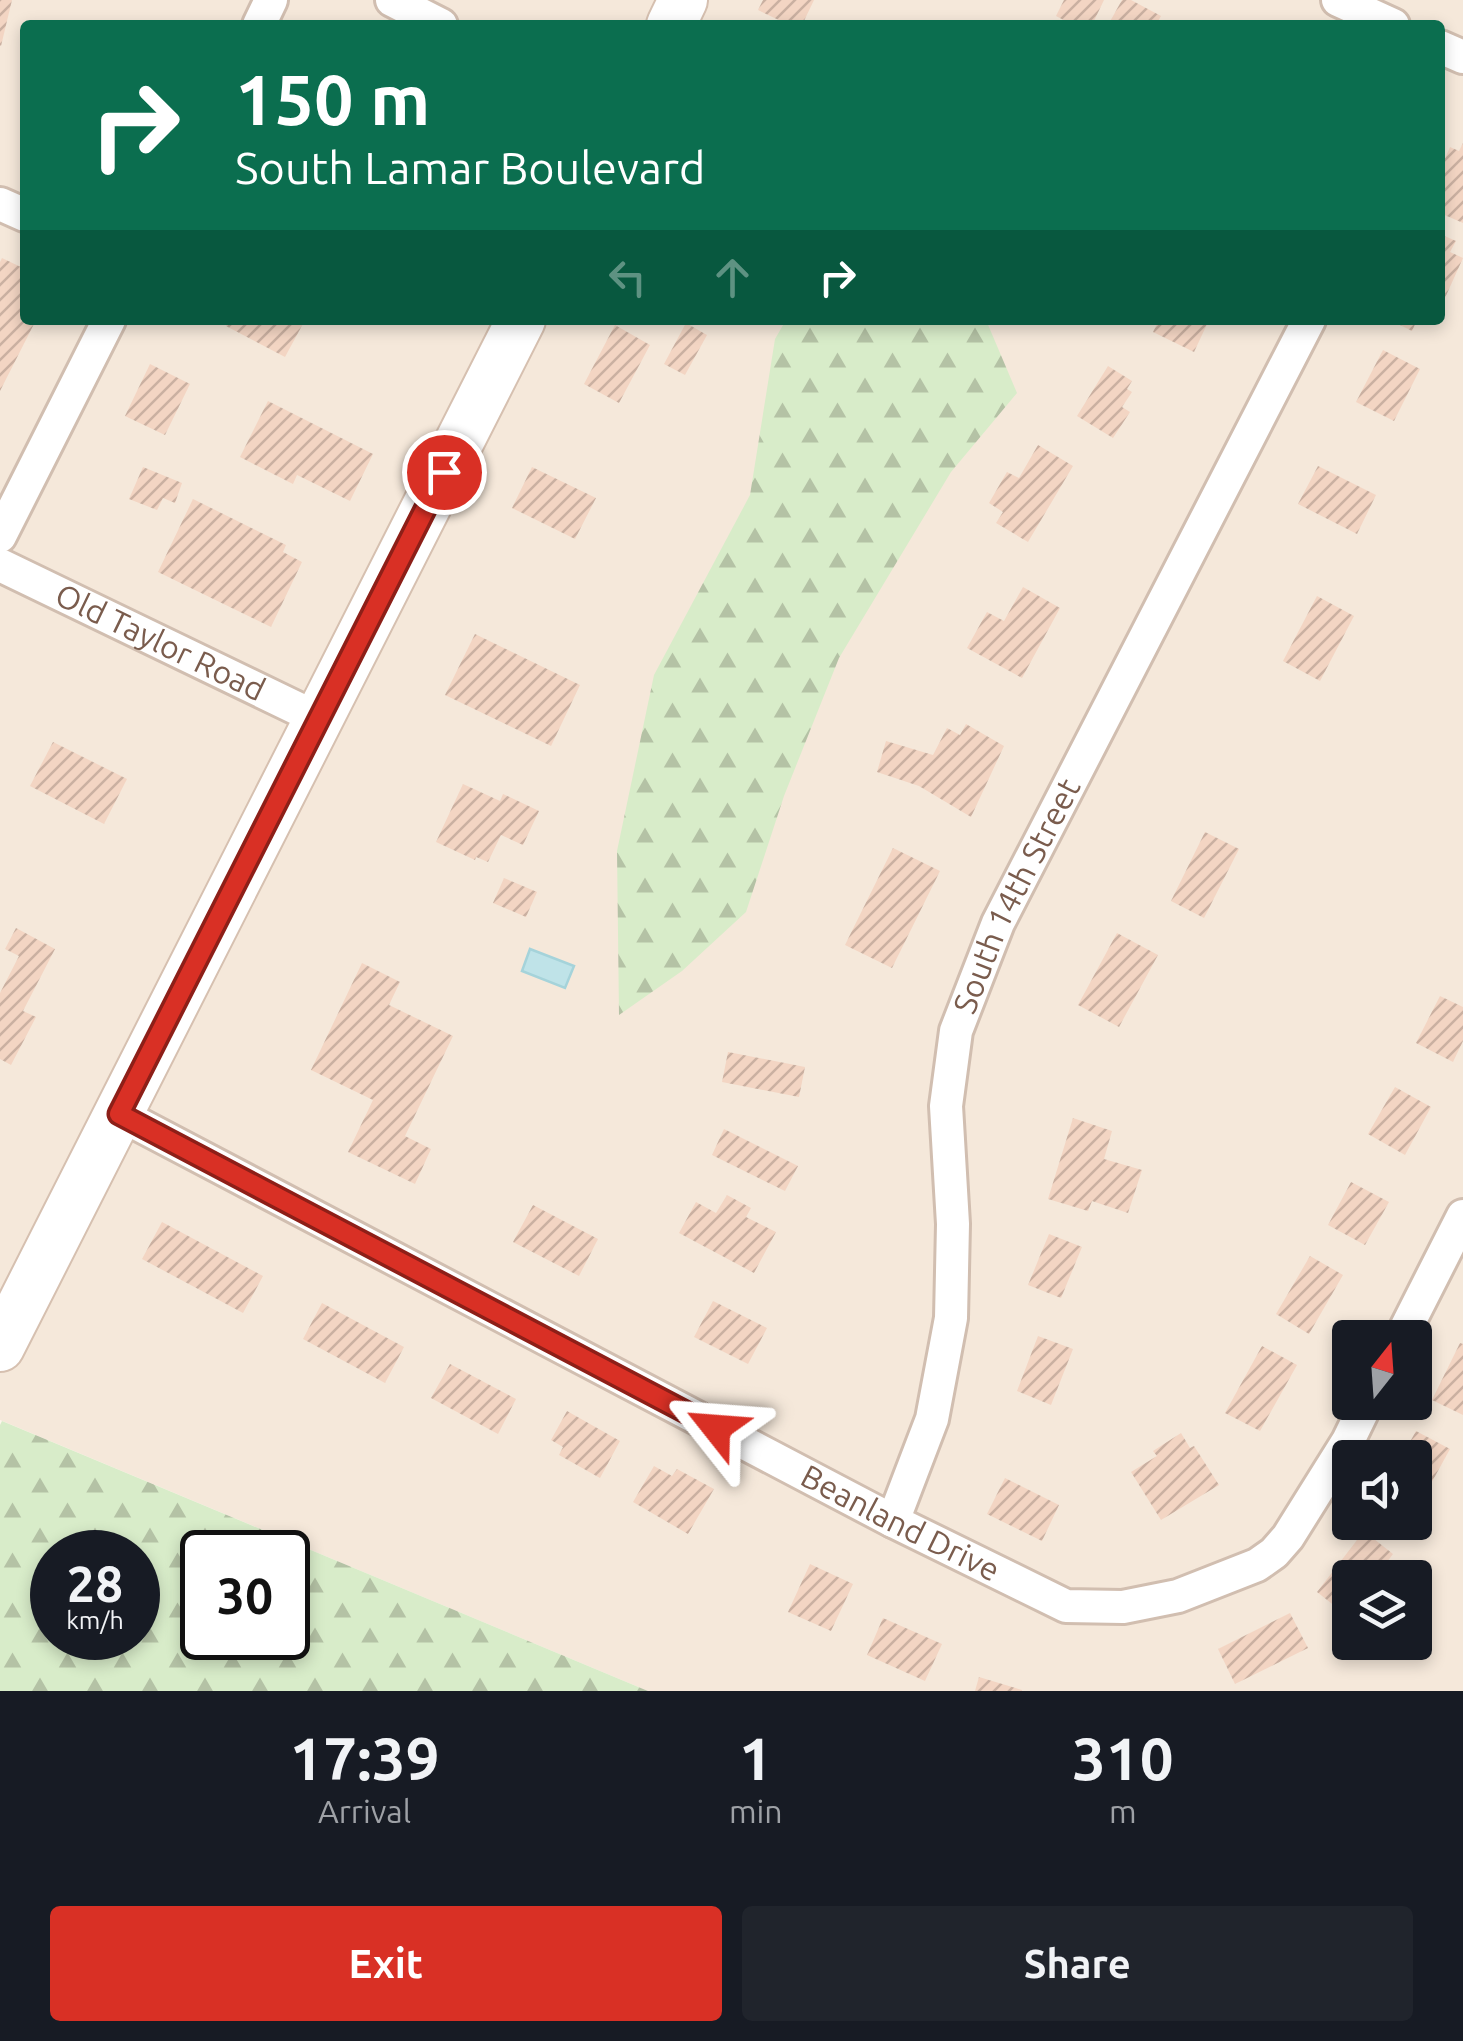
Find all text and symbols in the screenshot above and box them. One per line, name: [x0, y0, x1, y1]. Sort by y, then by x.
icon: right: [70, 60, 200, 190]
text: 150 m: [235, 60, 430, 138]
text: South Lamar Boulevard: [235, 142, 705, 193]
icon: left: [600, 250, 655, 305]
icon: ahead: [705, 250, 760, 305]
icon: right: [810, 250, 865, 305]
pin: [402, 430, 487, 515]
icon: arrive: [417, 445, 472, 500]
street label: Old Taylor Road: [50, 576, 271, 707]
street label: South 14th Street: [946, 772, 1087, 1018]
north arrow: [1332, 1320, 1432, 1420]
map controls: [1332, 1320, 1432, 1660]
position arrow: [664, 1376, 768, 1480]
button: sound: [1332, 1440, 1432, 1540]
street label: Beanland Drive: [795, 1457, 1006, 1588]
speed limit sign: 30: [180, 1530, 310, 1660]
text: 28: [67, 1555, 123, 1611]
button: layers: [1332, 1560, 1432, 1660]
text: km/h: [66, 1606, 124, 1634]
text: 17:39: [289, 1724, 440, 1791]
text: 1: [739, 1724, 773, 1791]
text: 310: [1072, 1724, 1174, 1791]
text: Arrival: [318, 1793, 411, 1829]
text: min: [729, 1793, 783, 1829]
text: m: [1109, 1793, 1137, 1829]
button: Exit: [50, 1906, 722, 2021]
button: Share: [742, 1906, 1413, 2021]

